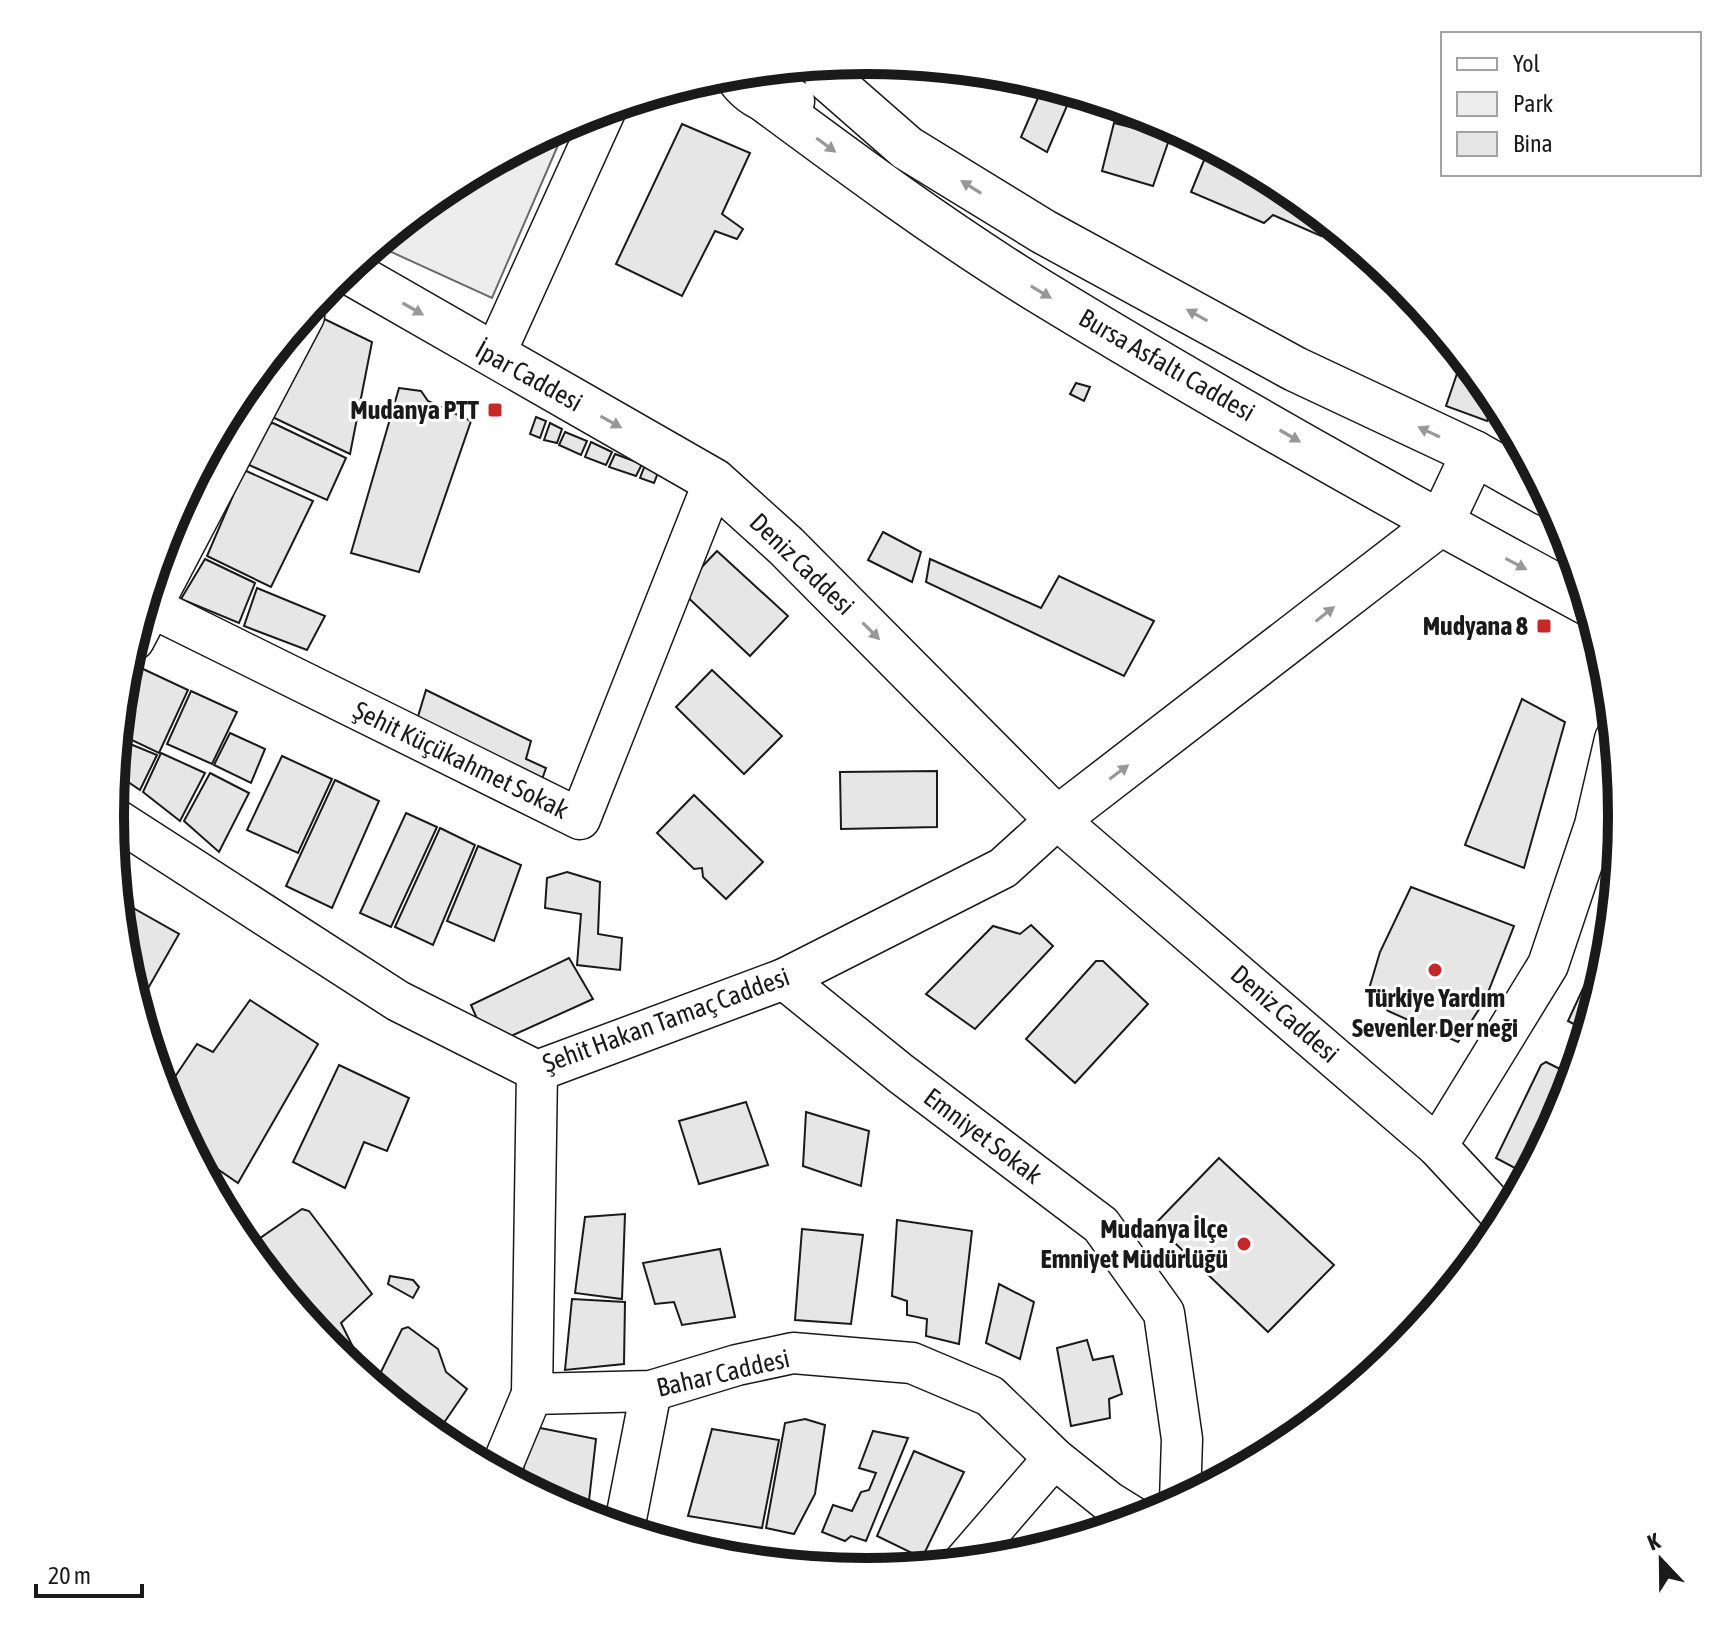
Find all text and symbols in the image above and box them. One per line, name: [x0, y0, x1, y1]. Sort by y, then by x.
legend: [1441, 32, 1701, 176]
text: Yol: [1513, 50, 1541, 77]
text: Park: [1513, 90, 1554, 117]
text: Bina: [1513, 130, 1553, 157]
one-way arrow: [816, 137, 837, 152]
one-way arrow: [960, 179, 981, 194]
one-way arrow: [1030, 285, 1052, 299]
one-way arrow: [402, 302, 424, 316]
street label: Bursa Asfaltı Caddesi: [1074, 303, 1260, 427]
one-way arrow: [1185, 308, 1208, 322]
street label: İpar Caddesi: [470, 334, 588, 418]
place label: Mudanya PTT: [350, 395, 480, 425]
marker: Mudanya PTT: [486, 401, 504, 419]
one-way arrow: [600, 415, 622, 429]
one-way arrow: [1417, 425, 1440, 439]
one-way arrow: [1279, 429, 1301, 443]
street label: Deniz Caddesi: [744, 507, 860, 621]
one-way arrow: [1505, 558, 1528, 571]
one-way arrow: [1315, 606, 1335, 623]
place label: Mudyana 8: [1423, 611, 1528, 641]
marker: Mudyana 8: [1535, 617, 1553, 635]
one-way arrow: [861, 621, 880, 640]
street label: Şehit Küçükahmet Sokak: [349, 695, 573, 825]
one-way arrow: [1109, 764, 1129, 780]
street label: Deniz Caddesi: [1225, 959, 1345, 1069]
street label: Şehit Hakan Tamaç Caddesi: [539, 961, 793, 1079]
marker: Türkiye Yardım Sevenler Der neği: [1426, 961, 1444, 979]
place label: Türkiye Yardım Sevenler Der neği: [1352, 983, 1518, 1043]
street label: Emniyet Sokak: [918, 1082, 1048, 1190]
place label: Mudanya İlçe Emniyet Müdürlüğü: [1041, 1214, 1228, 1274]
marker: Mudanya İlçe Emniyet Müdürlüğü: [1235, 1235, 1253, 1253]
street label: Bahar Caddesi: [653, 1343, 793, 1403]
north arrow: [1621, 1520, 1701, 1600]
text: K: [1644, 1527, 1664, 1556]
scale bar: [36, 1548, 142, 1598]
text: 20 m: [48, 1562, 91, 1589]

